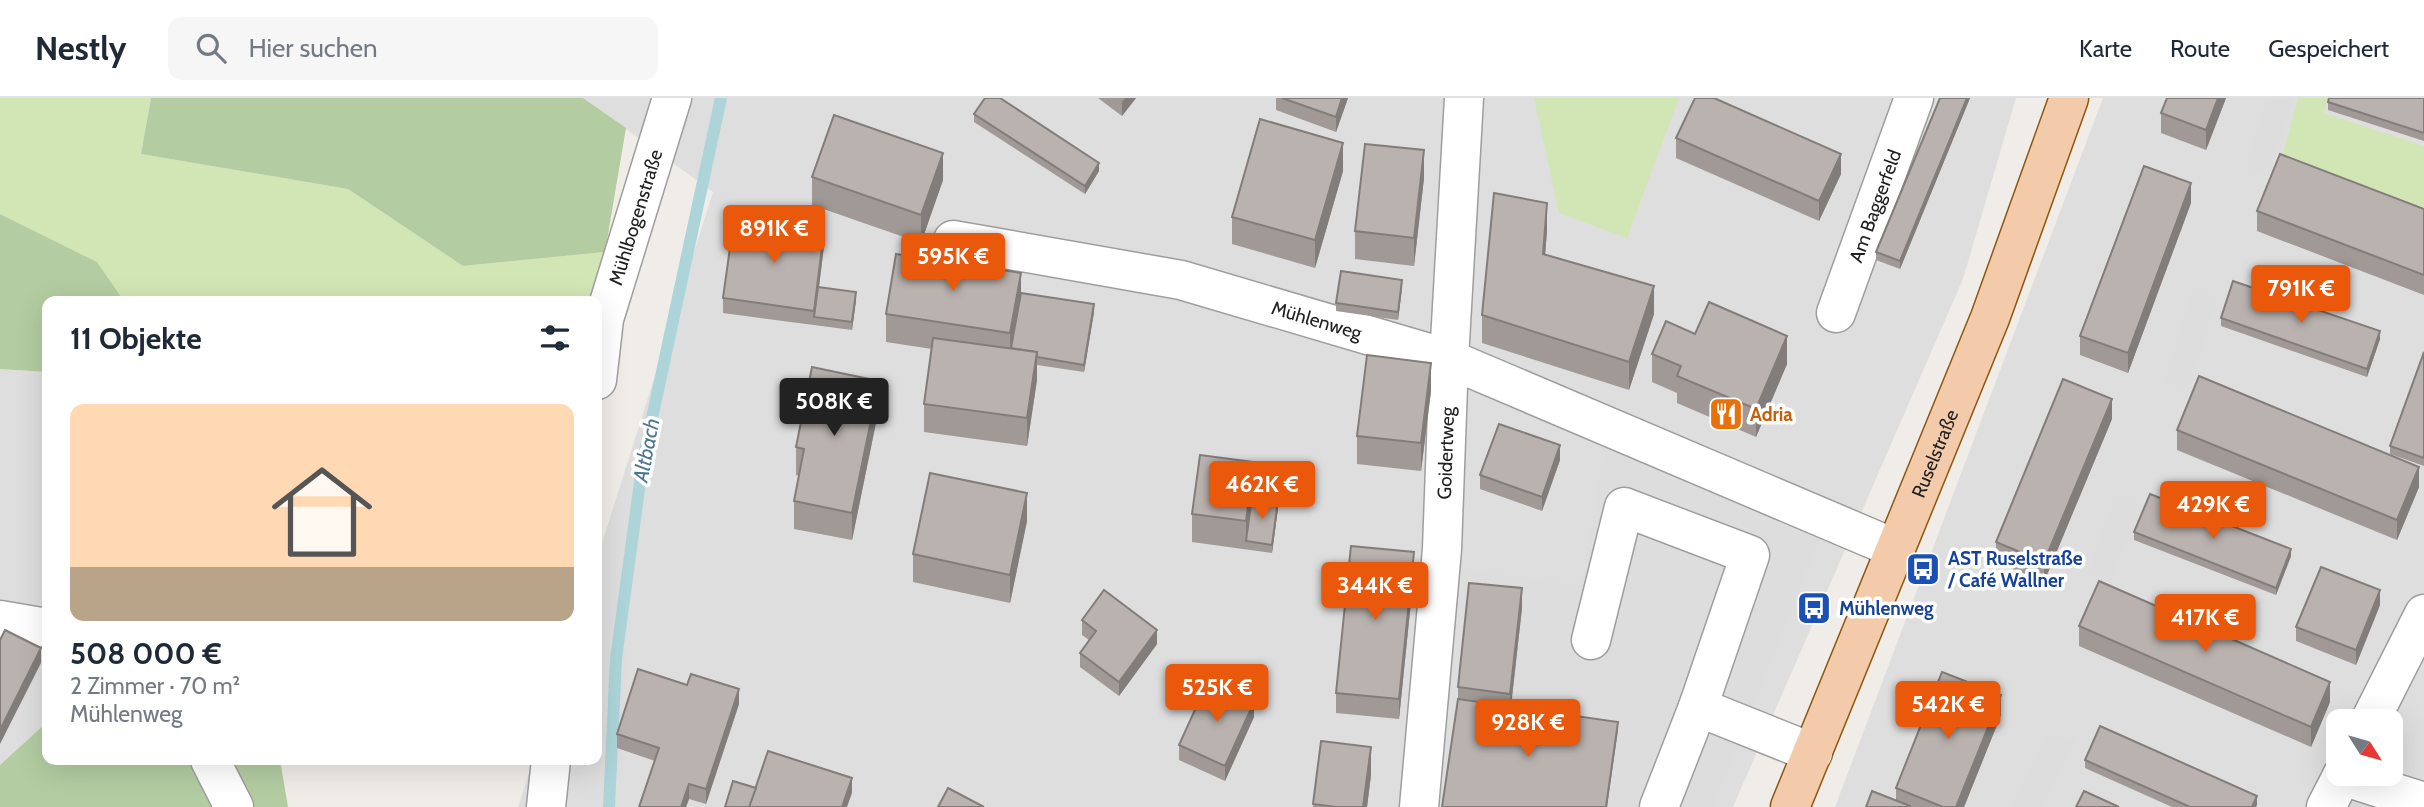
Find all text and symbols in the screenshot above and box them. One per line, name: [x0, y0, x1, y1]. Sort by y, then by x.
search box: [168, 17, 658, 80]
text: Nestly: [35, 28, 126, 68]
icon: search: [192, 29, 230, 67]
text: Hier suchen: [248, 32, 378, 64]
text: Karte: [2079, 34, 2132, 63]
text: Route: [2170, 34, 2230, 63]
text: Gespeichert: [2268, 34, 2389, 63]
street label: Mühlbogenstraße: [604, 146, 667, 288]
street label: Am Baggerfeld: [1844, 146, 1906, 266]
pin: 891K €: [717, 206, 831, 265]
text: 891K €: [739, 214, 809, 242]
pin: 595K €: [896, 234, 1010, 293]
text: 595K €: [917, 242, 989, 270]
pin: 791K €: [2244, 266, 2358, 325]
text: 791K €: [2267, 274, 2335, 302]
street label: Mühlenweg: [1269, 296, 1365, 344]
icon: filters: [536, 319, 574, 357]
text: 11 Objekte: [70, 320, 202, 357]
pin: 508K €: [777, 378, 891, 438]
text: 508K €: [796, 387, 872, 415]
restaurant icon: Adria: [1707, 395, 1745, 433]
place label: Adria: [1750, 403, 1793, 426]
street label: Goidertweg: [1432, 406, 1459, 500]
street label: Ruselstraße: [1906, 406, 1963, 501]
water label: Altbach: [627, 416, 664, 485]
icon: home: [259, 449, 385, 575]
pin: 462K €: [1205, 462, 1319, 521]
text: 462K €: [1225, 470, 1299, 498]
pin: 429K €: [2156, 482, 2270, 541]
text: 429K €: [2176, 490, 2250, 518]
place label: AST Ruselstraße / Café Wallner: [1947, 547, 2083, 592]
bus stop icon: AST Ruselstraße / Café Wallner: [1904, 550, 1942, 588]
pin: 344K €: [1318, 562, 1432, 622]
text: 344K €: [1337, 571, 1413, 599]
bus stop icon: Mühlenweg: [1795, 589, 1833, 627]
pin: 417K €: [2148, 594, 2262, 654]
place label: Mühlenweg: [1839, 597, 1934, 620]
text: 417K €: [2171, 603, 2239, 631]
text: 508 000 €: [70, 635, 222, 672]
pin: 525K €: [1160, 664, 1274, 724]
text: 2 Zimmer · 70 m²: [70, 672, 240, 700]
text: 525K €: [1181, 673, 1253, 701]
pin: 542K €: [1891, 682, 2005, 741]
text: 542K €: [1911, 690, 1985, 718]
text: Mühlenweg: [70, 700, 182, 728]
pin: 928K €: [1471, 700, 1585, 759]
text: 928K €: [1491, 708, 1565, 736]
north arrow: [2326, 709, 2403, 786]
map controls: [2326, 709, 2403, 786]

